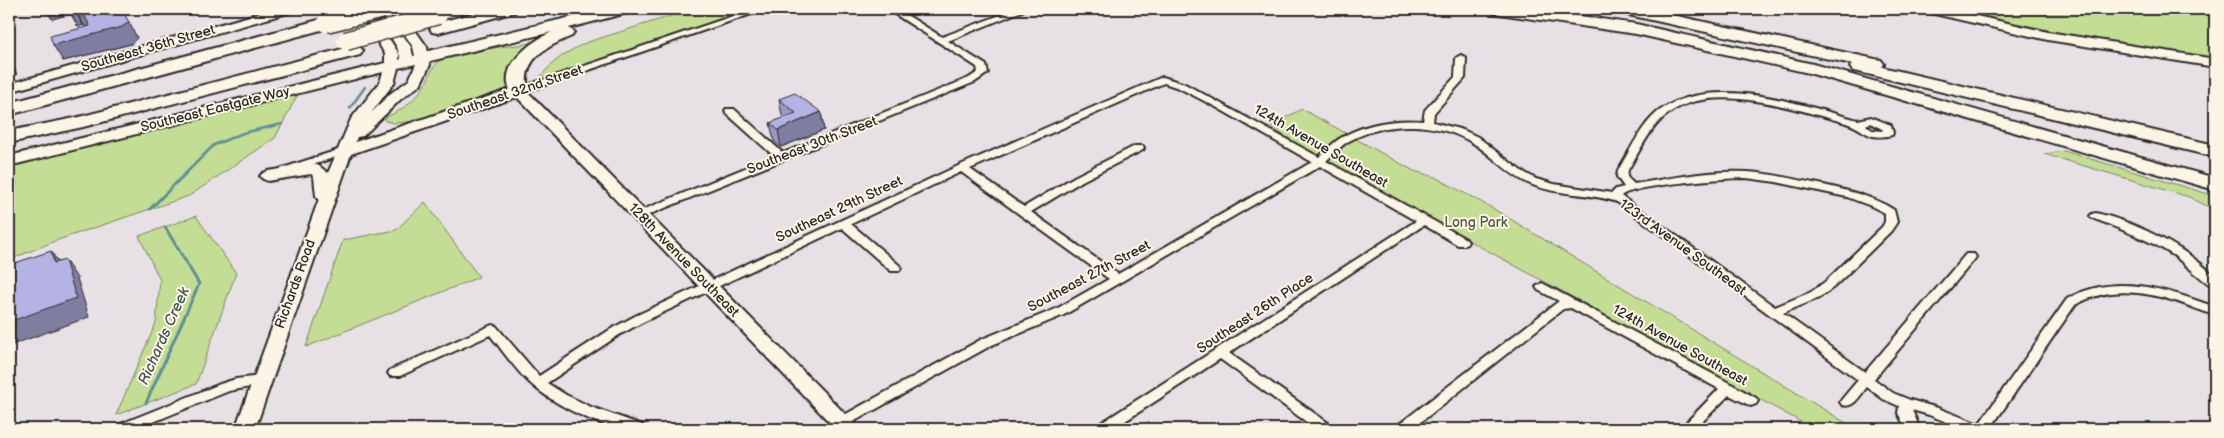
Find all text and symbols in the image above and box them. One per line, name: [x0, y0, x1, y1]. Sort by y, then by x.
street label: Southeast 36th Street: [79, 21, 218, 75]
street label: Southeast 32nd Street: [445, 61, 586, 123]
street label: Southeast Eastgate Way: [139, 82, 292, 136]
street label: 124th Avenue Southeast: [1251, 101, 1392, 192]
street label: Southeast 30th Street: [744, 112, 880, 178]
street label: Southeast 29th Street: [773, 172, 906, 246]
street label: 123rd Avenue Southeast: [1616, 195, 1750, 299]
street label: 128th Avenue Southeast: [625, 200, 743, 321]
park label: Long Park: [1444, 214, 1508, 231]
street label: Southeast 27th Street: [1025, 236, 1154, 316]
street label: Richards Road: [271, 237, 319, 331]
street label: Southeast 26th Place: [1194, 269, 1316, 357]
water label: Richards Creek: [134, 284, 194, 388]
street label: 124th Avenue Southeast: [1609, 301, 1751, 390]

